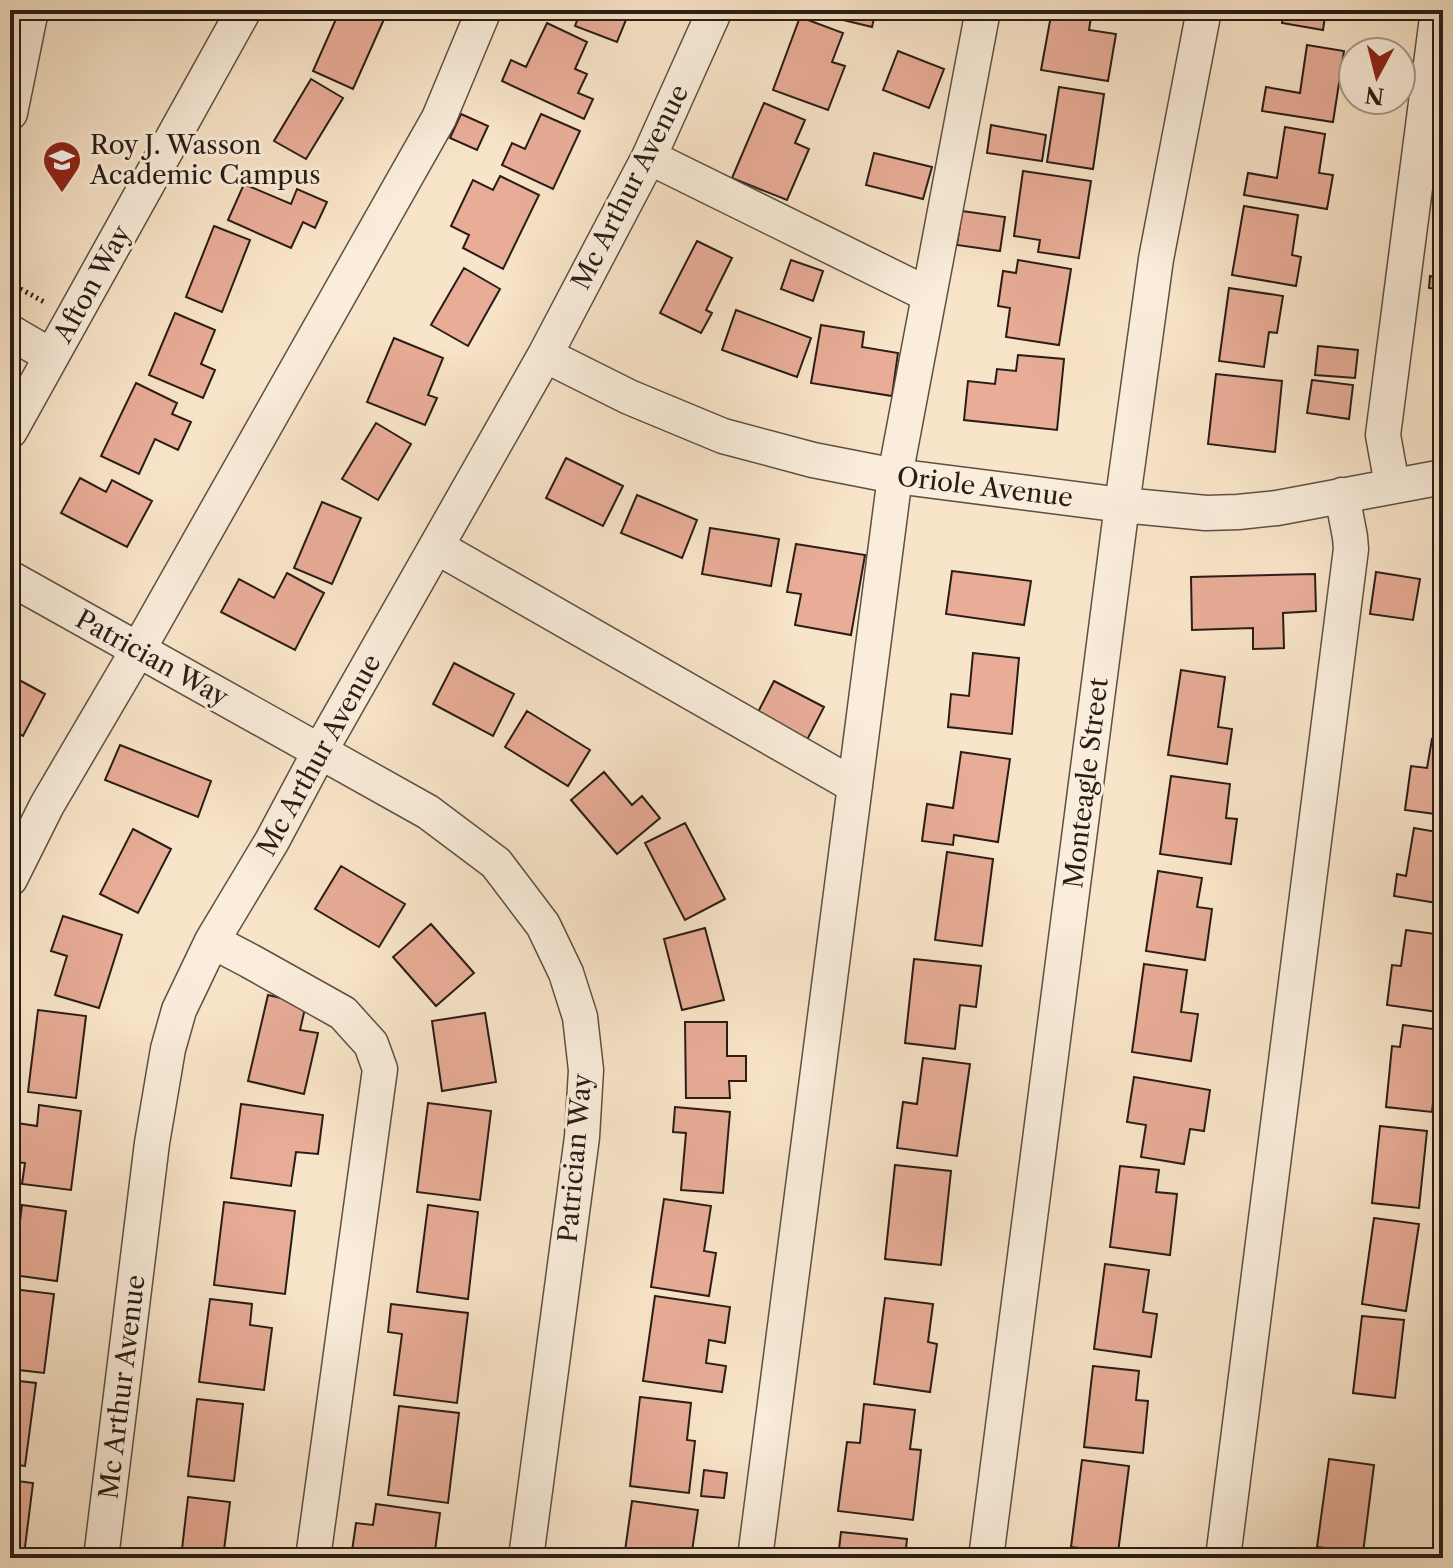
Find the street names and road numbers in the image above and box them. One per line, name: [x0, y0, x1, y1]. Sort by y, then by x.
street label: Mc Arthur Avenue: [565, 79, 695, 295]
street label: Afton Way: [46, 219, 138, 349]
street label: Oriole Avenue: [895, 460, 1075, 514]
street label: Patrician Way: [70, 603, 234, 713]
street label: Mc Arthur Avenue: [250, 649, 388, 861]
street label: Monteagle Street: [1057, 675, 1115, 890]
street label: Patrician Way: [552, 1072, 598, 1244]
street label: Mc Arthur Avenue: [92, 1273, 152, 1501]

